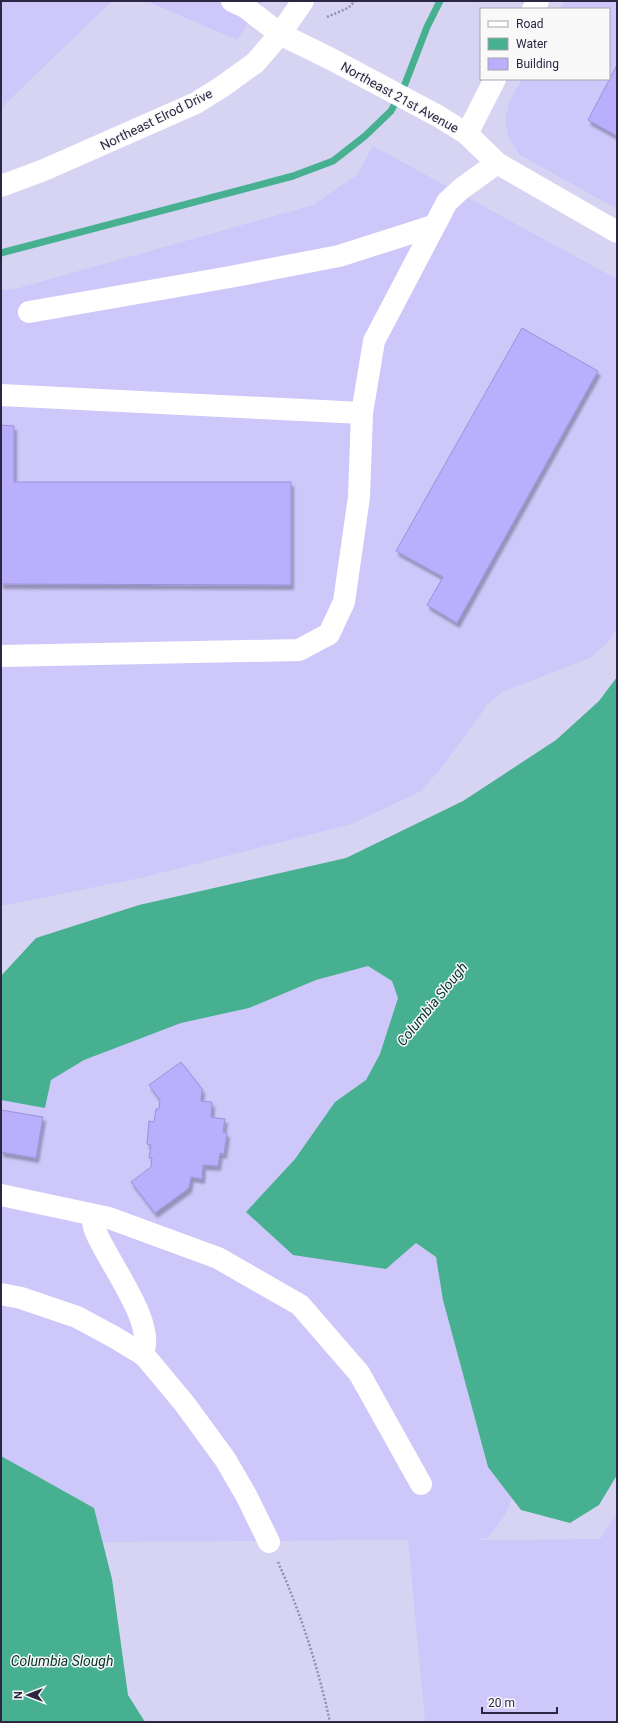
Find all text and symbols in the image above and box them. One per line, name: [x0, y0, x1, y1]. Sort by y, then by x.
legend: [480, 8, 610, 80]
text: Road: [516, 17, 544, 31]
text: Water: [516, 37, 547, 51]
text: Building: [516, 57, 559, 71]
street label: Northeast 21st Avenue: [338, 59, 461, 136]
street label: Northeast Elrod Drive: [98, 86, 215, 153]
water label: Columbia Slough: [393, 959, 471, 1049]
water label: Columbia Slough: [11, 1653, 113, 1669]
north arrow: [8, 1675, 48, 1715]
scale bar: [482, 1689, 557, 1715]
text: N: [12, 1691, 25, 1699]
text: 20 m: [488, 1696, 515, 1710]

